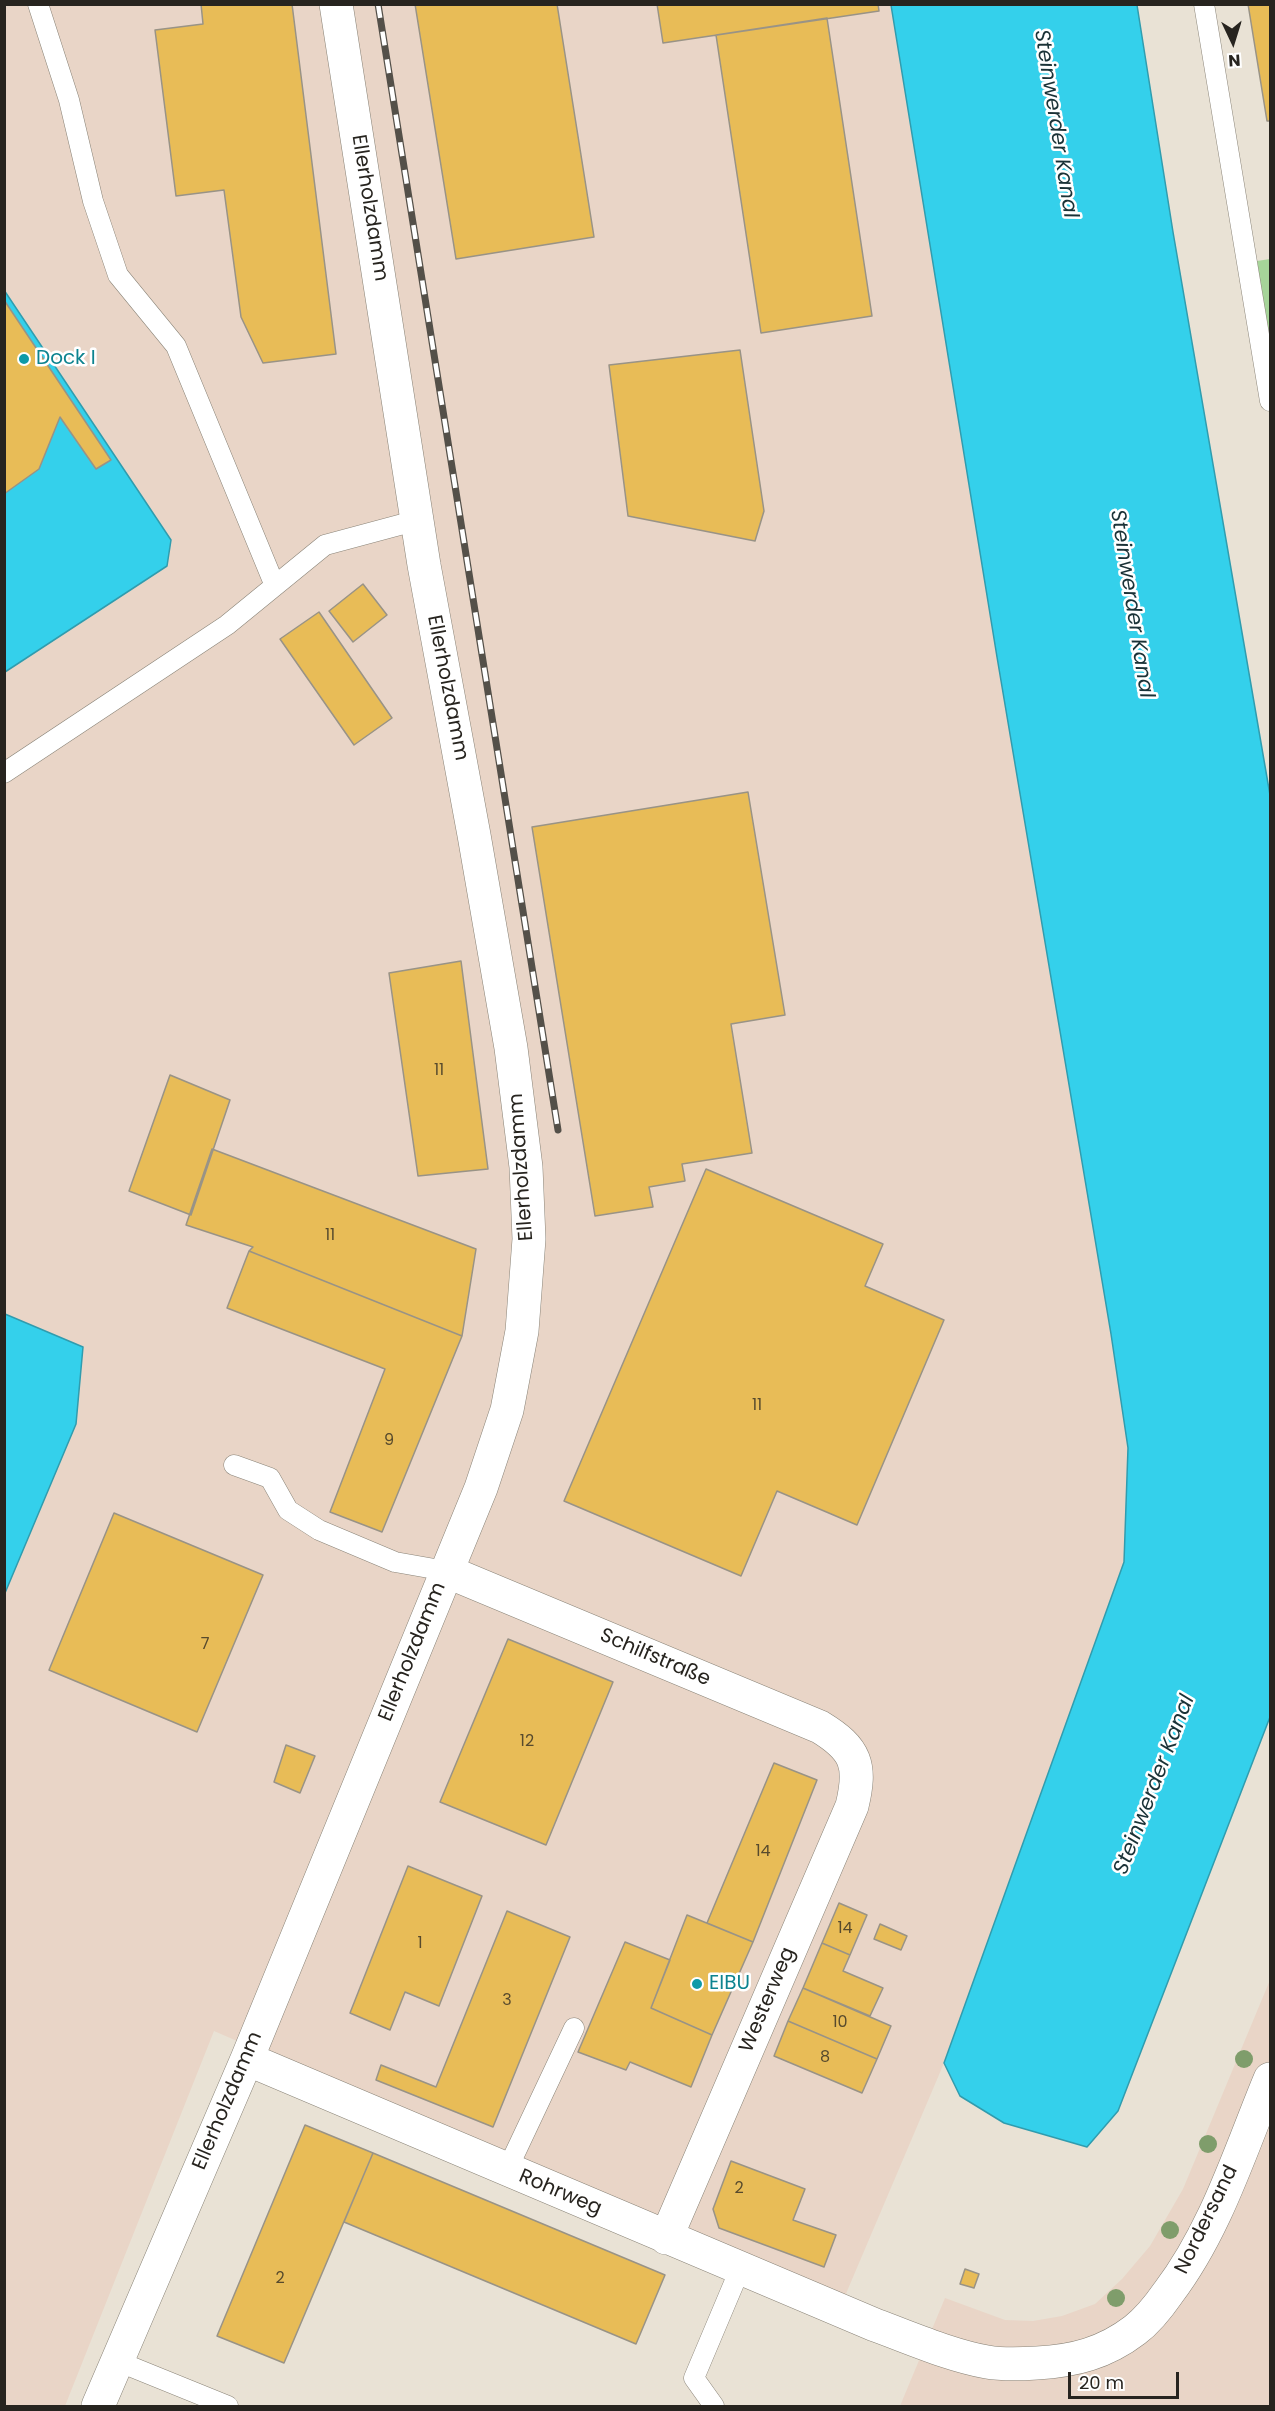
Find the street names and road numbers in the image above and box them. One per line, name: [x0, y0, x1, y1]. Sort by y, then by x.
street label: Ellerholzdamm: [346, 133, 392, 283]
street label: Ellerholzdamm: [421, 613, 473, 763]
street label: Ellerholzdamm: [505, 1092, 539, 1242]
street label: Ellerholzdamm: [374, 1579, 452, 1725]
street label: Schilfstraße: [596, 1624, 714, 1692]
street label: Westerweg: [735, 1944, 801, 2056]
street label: Ellerholzdamm: [188, 2028, 268, 2174]
street label: Nordersand: [1170, 2162, 1244, 2278]
street label: Rohrweg: [515, 2165, 605, 2221]

